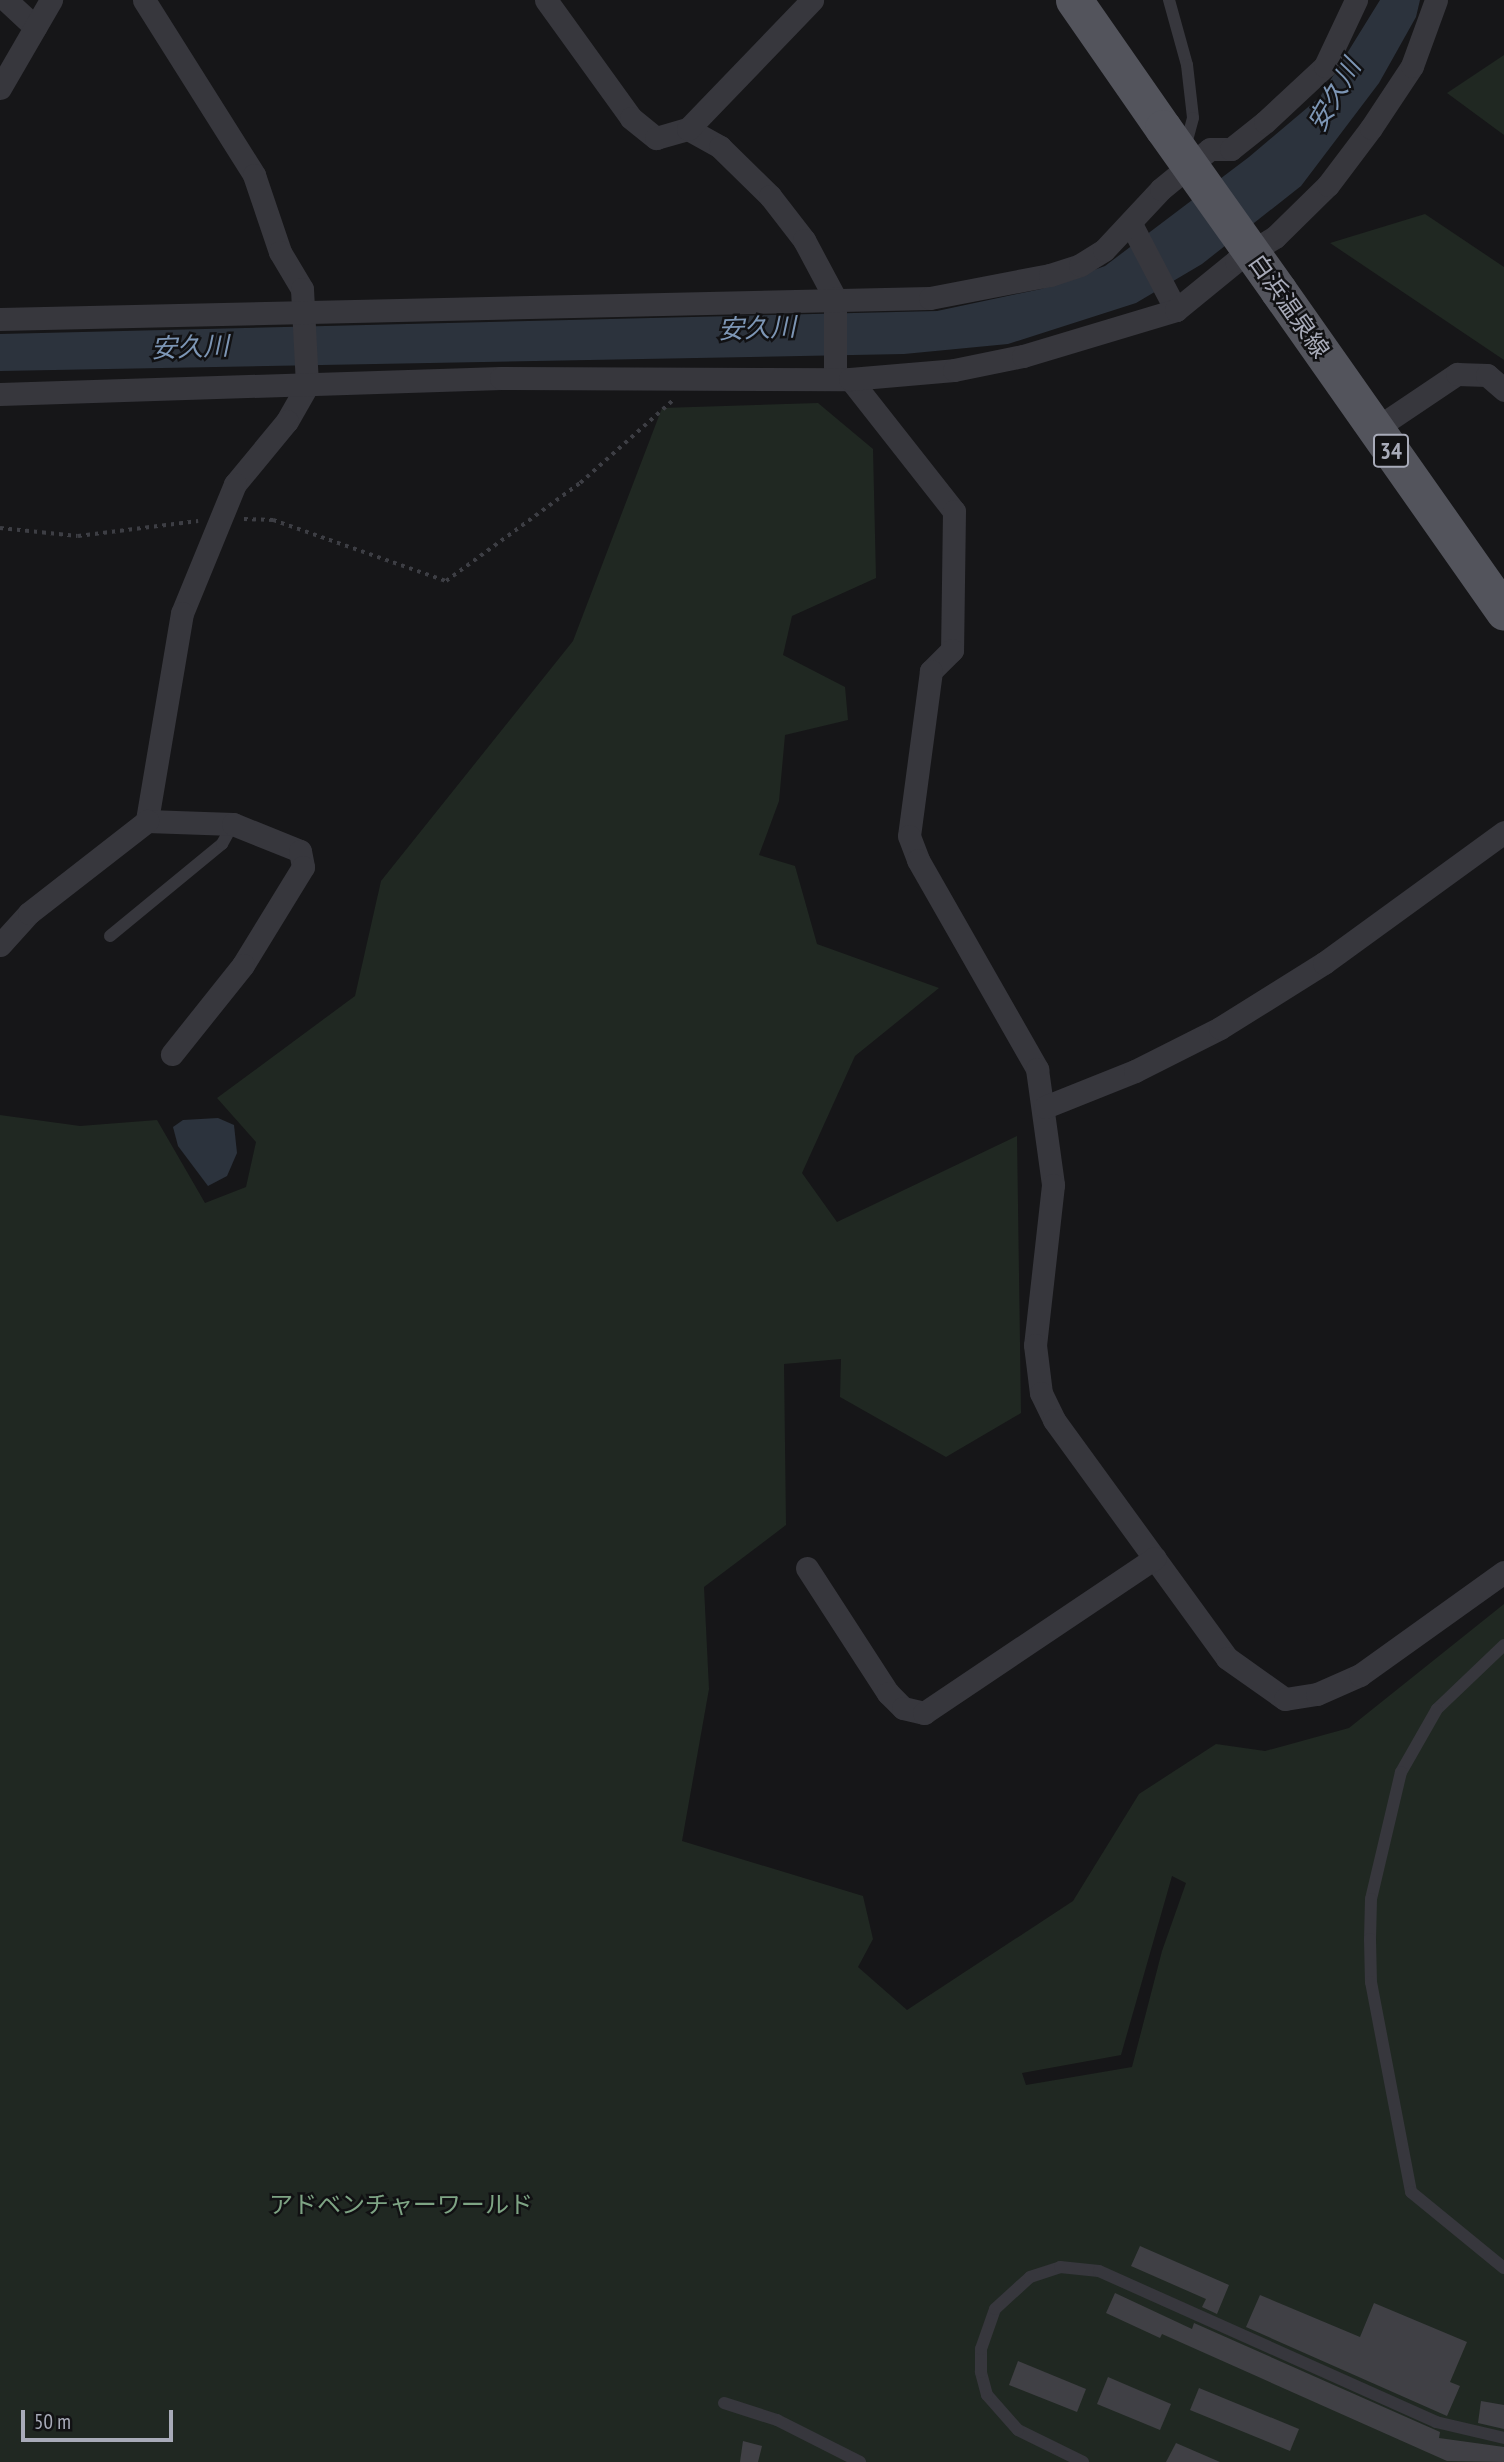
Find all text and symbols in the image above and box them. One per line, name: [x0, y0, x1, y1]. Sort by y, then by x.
water label: 安久川: [1301, 53, 1367, 137]
street label: 白浜温泉線: [1243, 249, 1335, 363]
water label: 安久川: [717, 311, 797, 345]
water label: 安久川: [150, 330, 230, 364]
road number: 34: [1372, 432, 1410, 471]
park label: アドベンチャーワールド: [269, 2191, 533, 2219]
scale bar: [24, 2396, 177, 2440]
text: 50 m: [34, 2408, 71, 2435]

